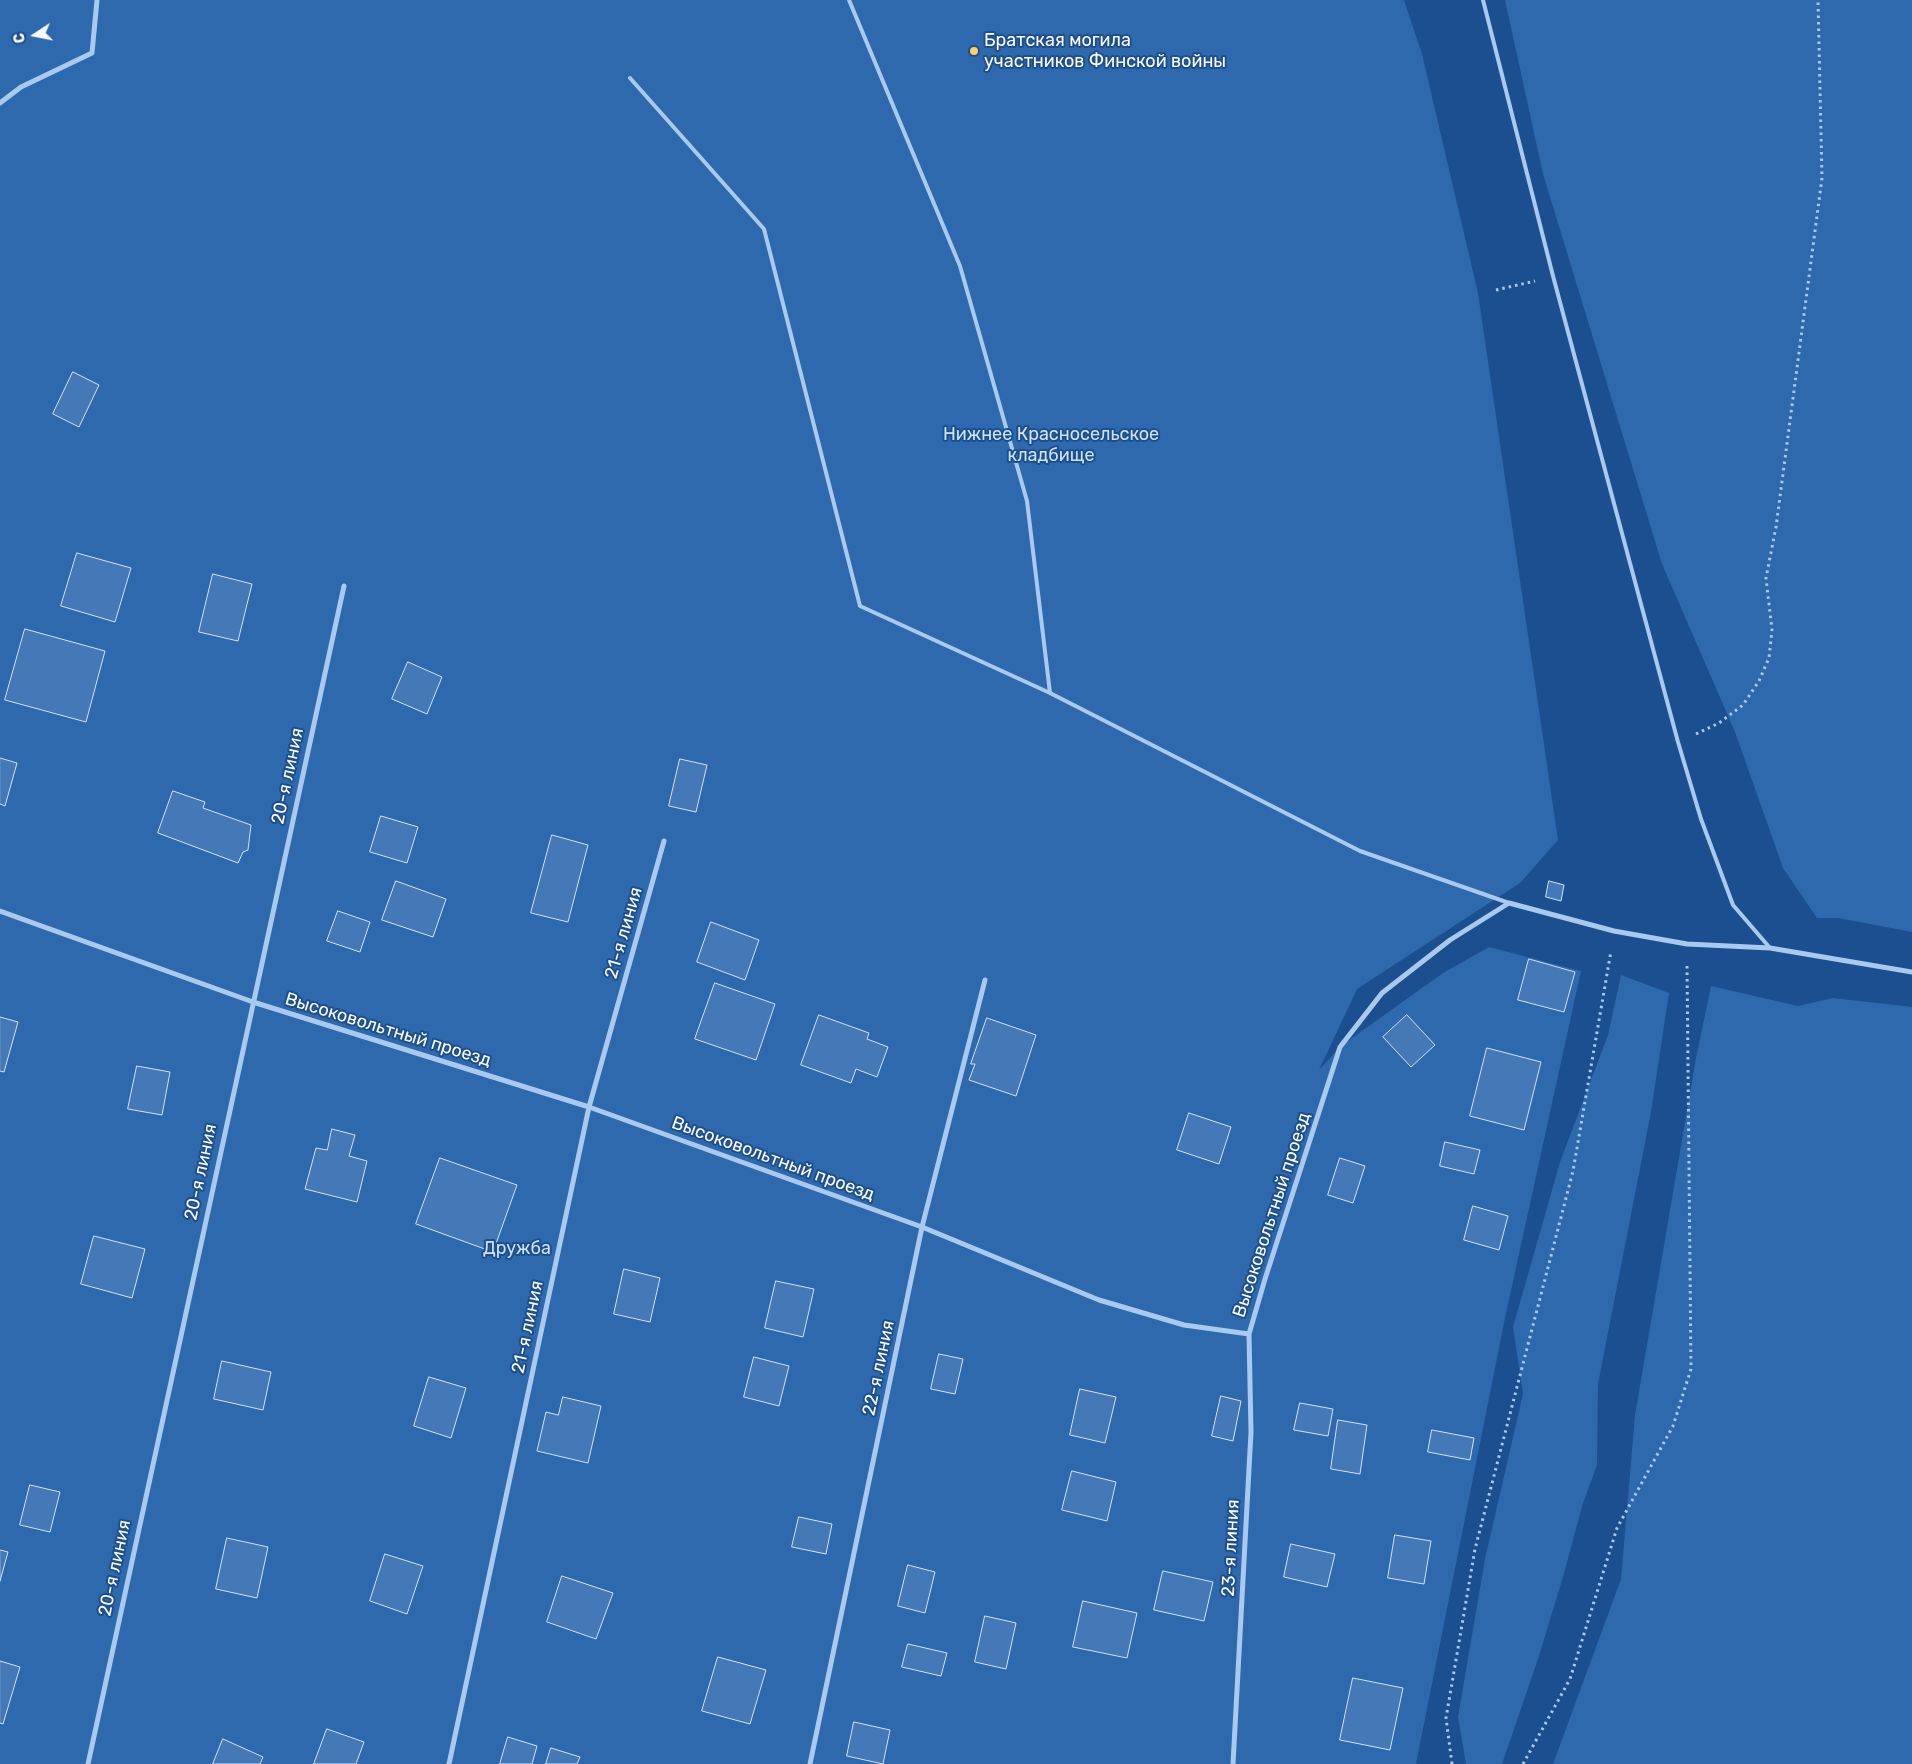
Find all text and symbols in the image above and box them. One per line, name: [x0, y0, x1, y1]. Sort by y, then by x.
north arrow: [10, 10, 60, 60]
place label: Братская могила участников Финской войны: [984, 30, 1226, 72]
text: С: [11, 32, 29, 44]
marker: Братская могила участников Финской войны: [968, 45, 980, 57]
park label: Нижнее Красносельское кладбище: [943, 424, 1159, 466]
street label: 20-я линия: [267, 726, 309, 826]
street label: 21-я линия: [601, 885, 647, 981]
street label: Высоковольтный проезд: [282, 988, 494, 1072]
street label: Высоковольтный проезд: [1229, 1110, 1315, 1320]
street label: Высоковольтный проезд: [669, 1112, 877, 1206]
street label: 20-я линия: [180, 1122, 222, 1222]
park label: Дружба: [483, 1238, 551, 1260]
street label: 21-я линия: [508, 1279, 548, 1375]
street label: 22-я линия: [858, 1318, 900, 1418]
street label: 23-я линия: [1218, 1499, 1244, 1597]
street label: 20-я линия: [94, 1518, 136, 1618]

